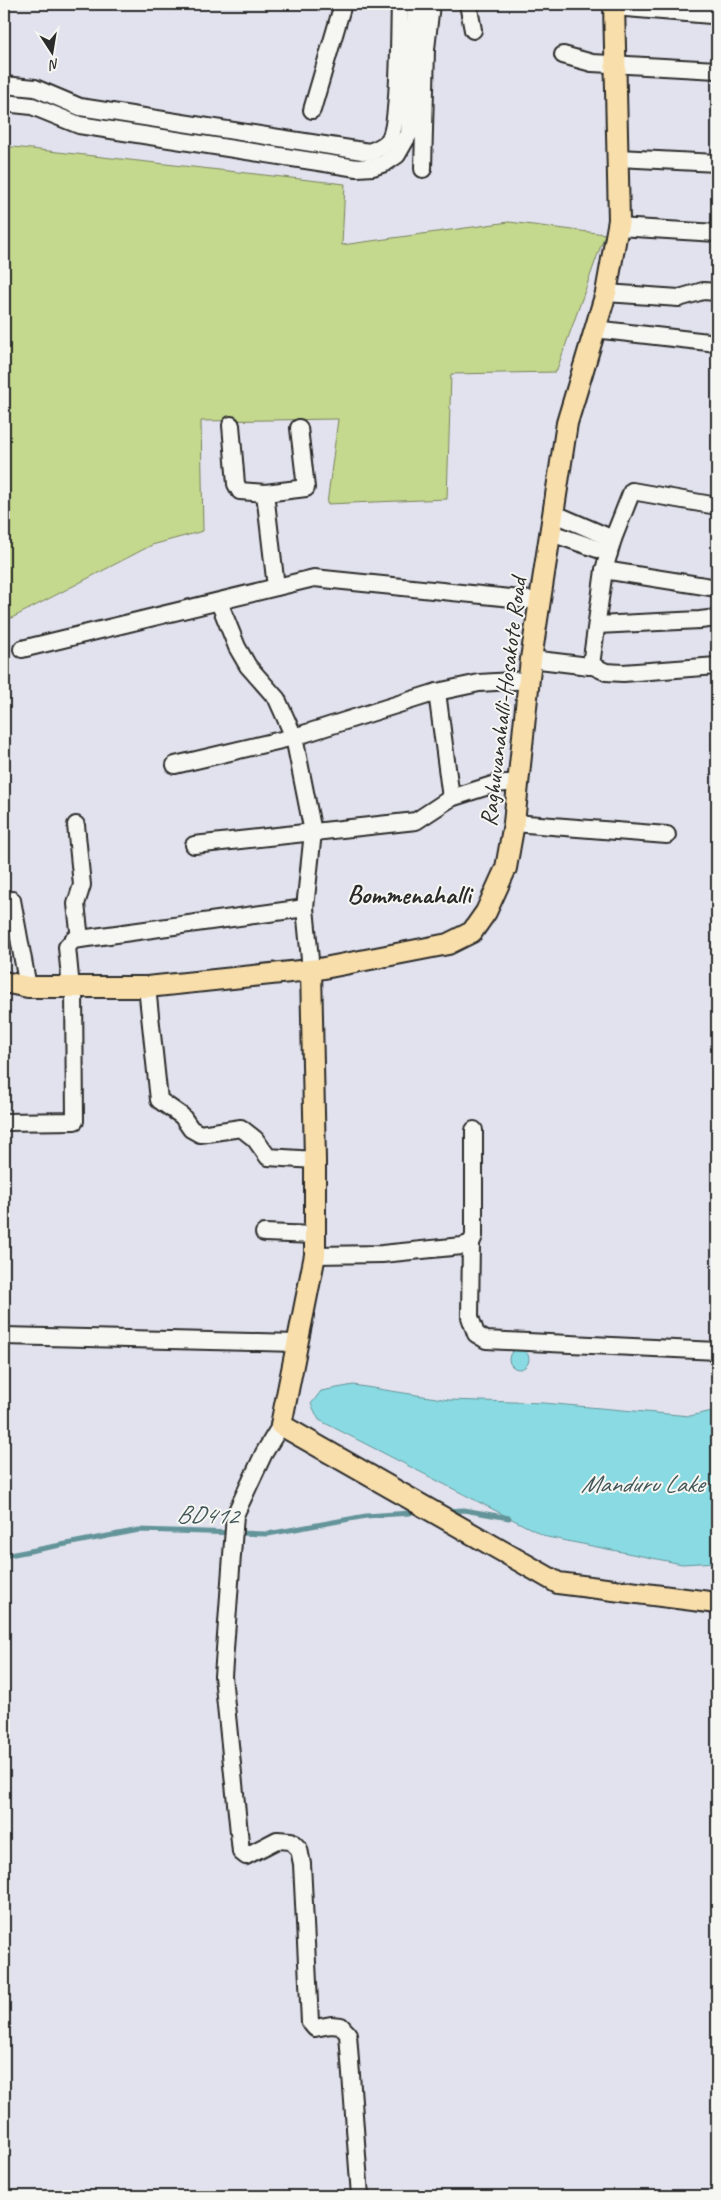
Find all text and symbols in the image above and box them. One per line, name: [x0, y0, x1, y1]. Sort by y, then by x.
north arrow: [28, 28, 78, 78]
text: N: [46, 55, 61, 74]
street label: Raghuvanahalli-Hosakote Road: [473, 572, 534, 828]
district label: Bommenahalli: [347, 878, 474, 911]
water label: Manduru Lake: [581, 1468, 707, 1500]
water label: BD412: [176, 1498, 242, 1532]

